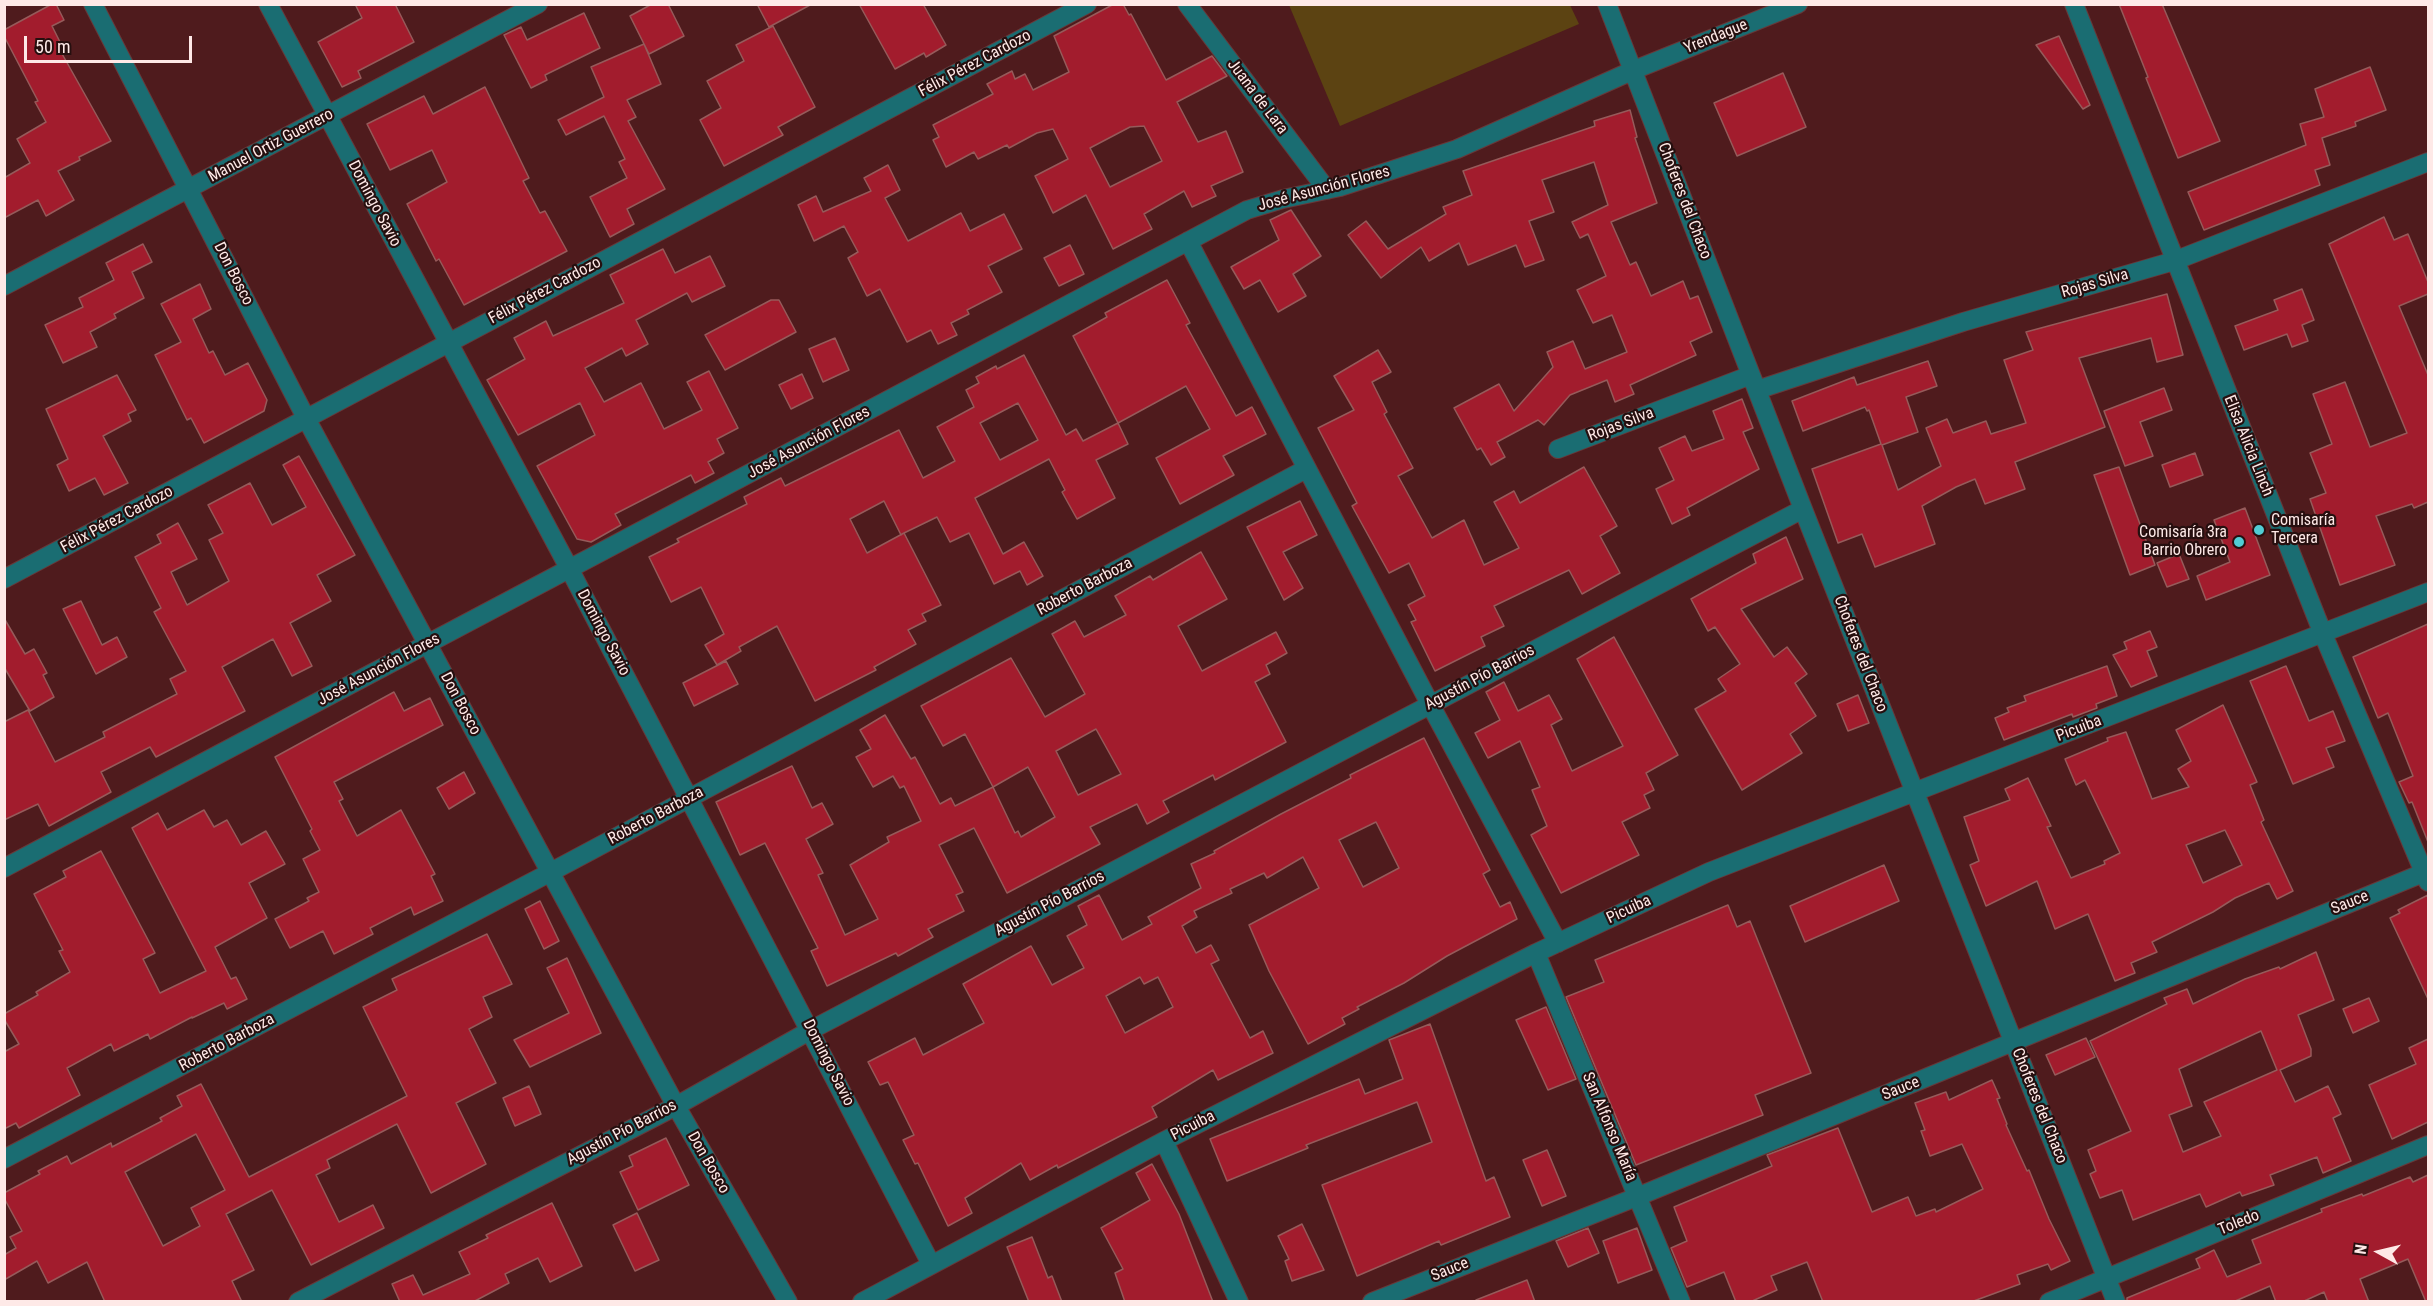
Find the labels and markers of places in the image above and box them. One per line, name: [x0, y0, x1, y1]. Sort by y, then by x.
place label: Comisaría Tercera: [2271, 511, 2335, 549]
place label: Comisaría 3ra Barrio Obrero: [2139, 523, 2227, 561]
marker: Comisaría Tercera: [2252, 523, 2266, 537]
marker: Comisaría 3ra Barrio Obrero: [2232, 535, 2246, 549]

